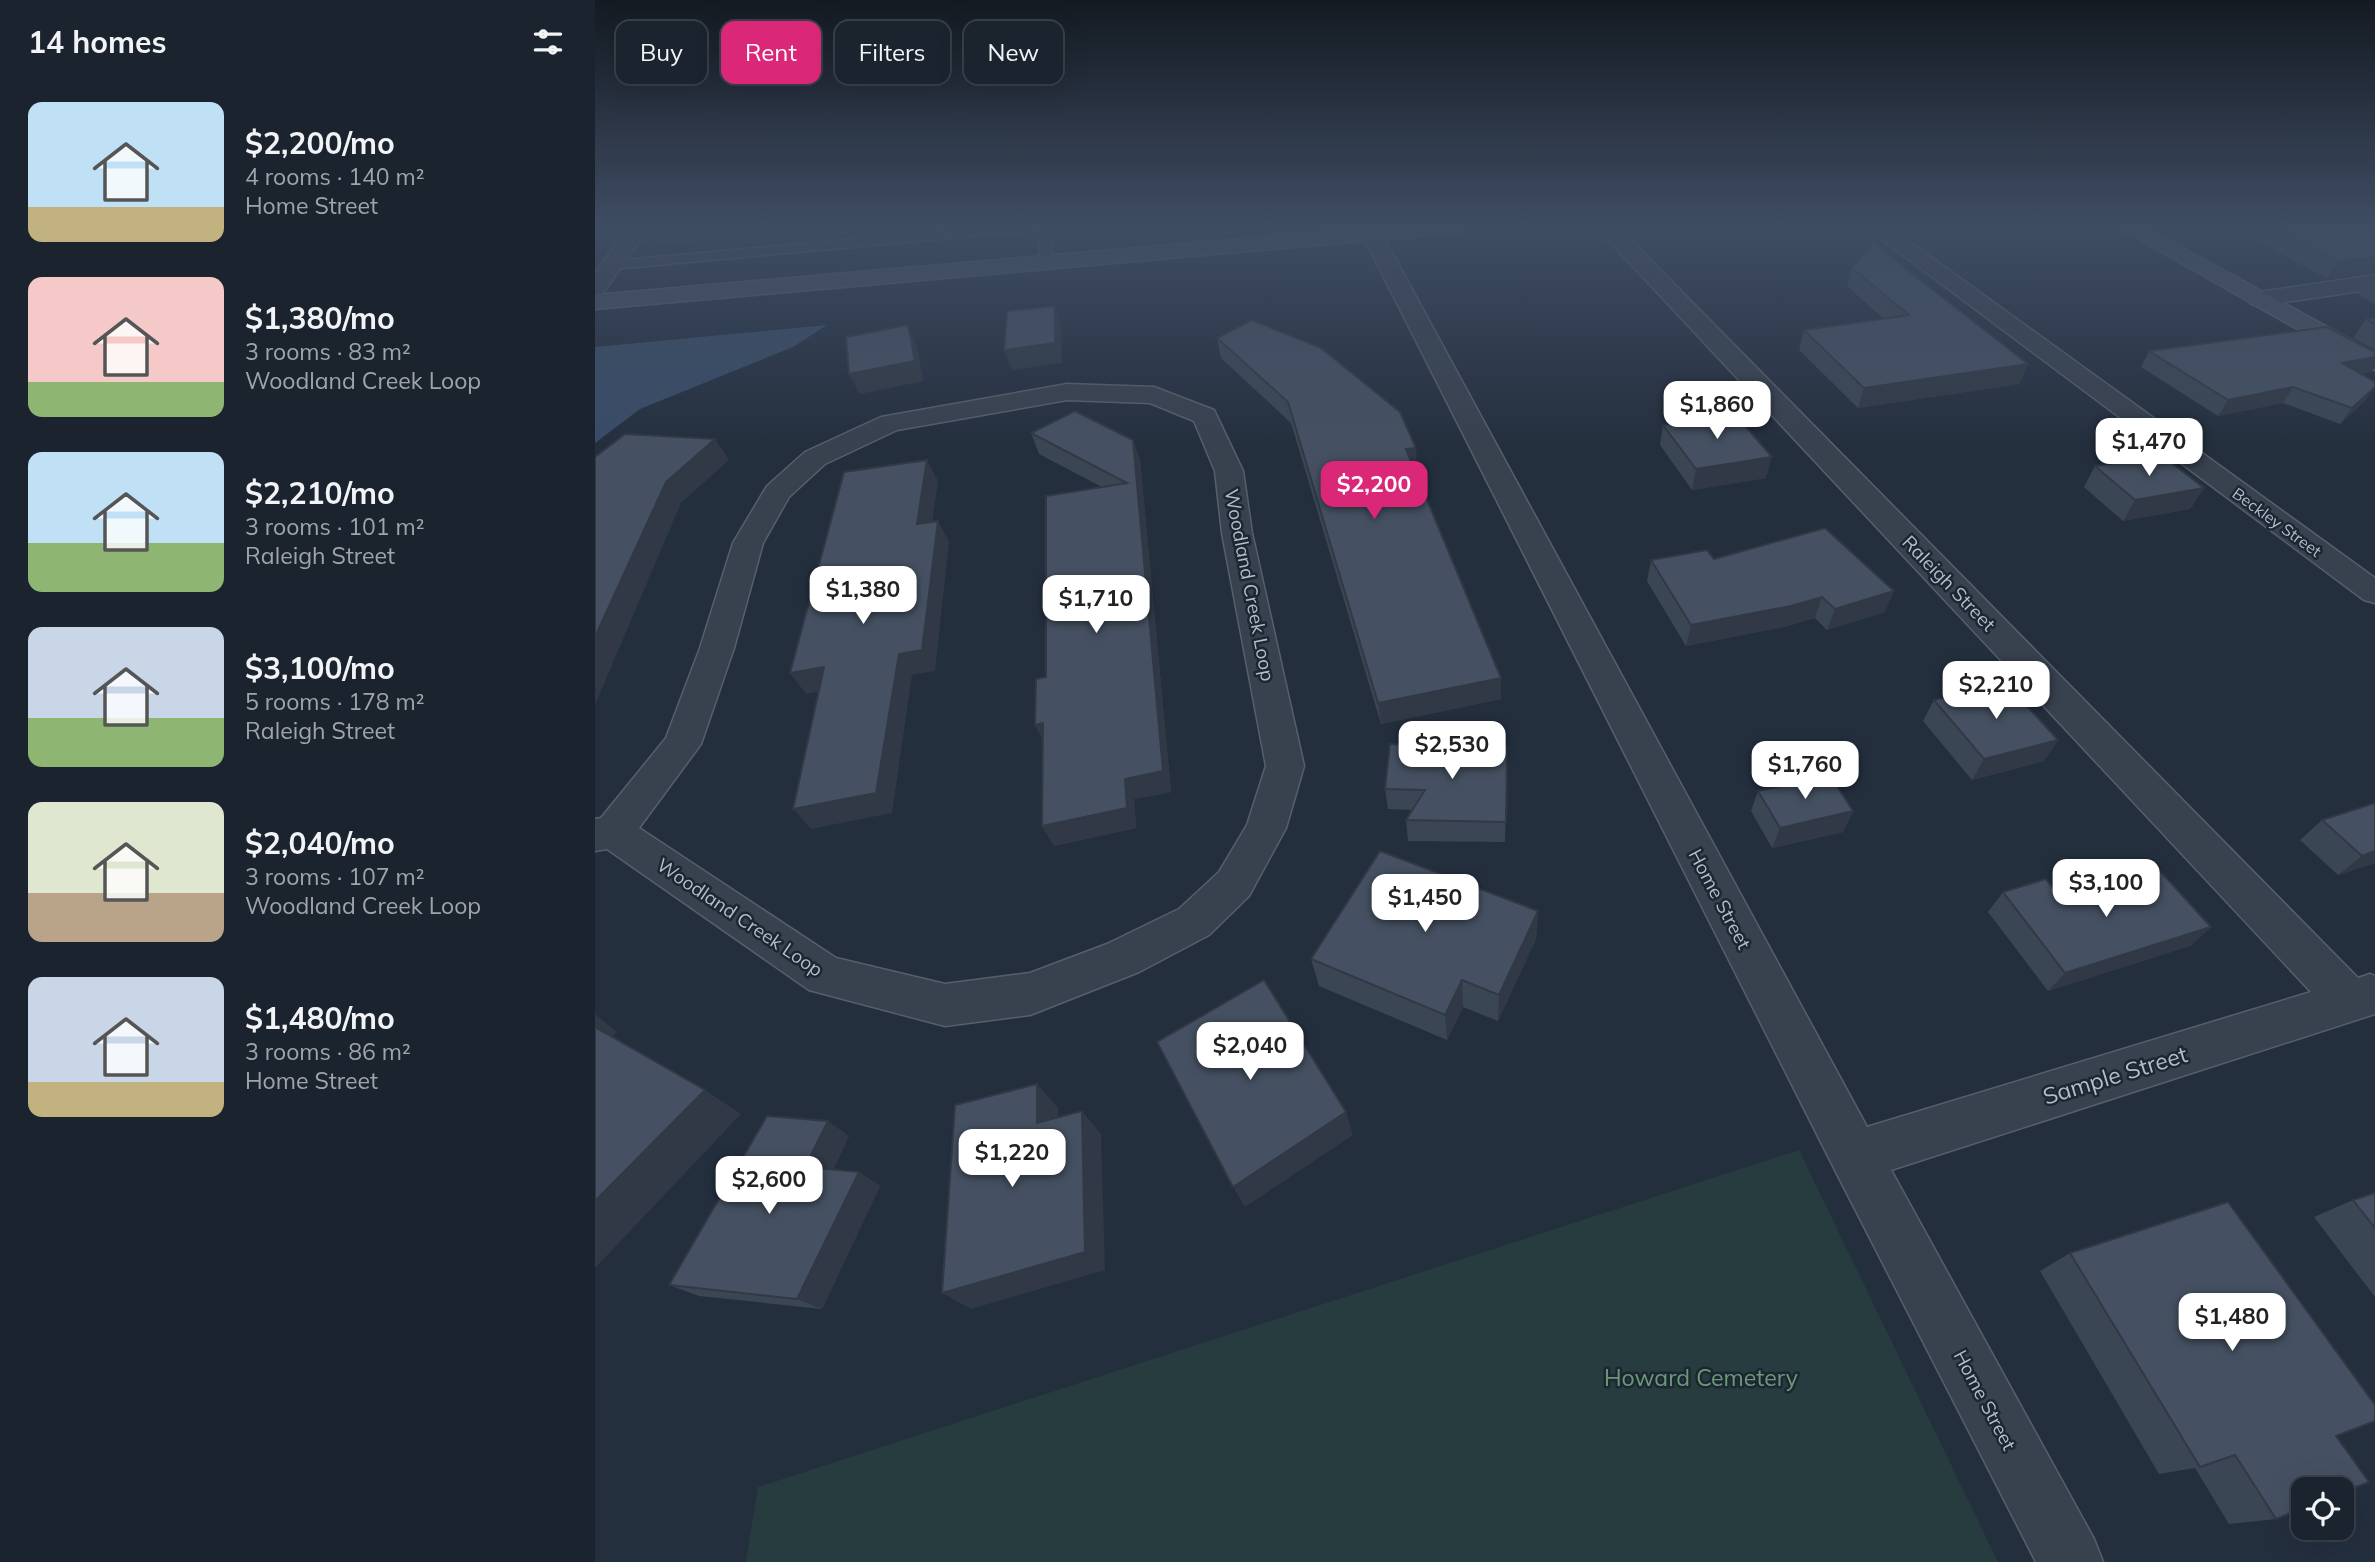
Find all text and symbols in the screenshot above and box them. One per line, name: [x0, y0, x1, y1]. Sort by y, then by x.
chip: Buy: [616, 21, 707, 84]
chip: Rent: [721, 21, 821, 84]
chip: Filters: [835, 21, 950, 84]
chip: New: [964, 21, 1063, 84]
text: 14 homes: [28, 23, 167, 61]
icon: filters: [529, 23, 567, 61]
text: $2,200/mo: [245, 124, 395, 162]
icon: home: [84, 130, 168, 214]
text: 4 rooms · 140 m²: [245, 162, 425, 191]
text: Home Street: [245, 191, 378, 220]
text: $1,380/mo: [245, 299, 395, 337]
icon: home: [84, 305, 168, 389]
text: 3 rooms · 83 m²: [245, 337, 411, 366]
text: Woodland Creek Loop: [245, 366, 481, 395]
pin: $1,860: [1660, 382, 1774, 441]
text: $1,860: [1680, 389, 1754, 418]
pin: $1,470: [2092, 419, 2206, 478]
text: $1,470: [2112, 426, 2186, 455]
pin: $2,200: [1317, 462, 1431, 521]
text: $2,200: [1337, 469, 1411, 498]
text: $2,210/mo: [245, 474, 395, 512]
icon: home: [84, 480, 168, 564]
street label: Beckley Street: [2229, 483, 2326, 561]
street label: Woodland Creek Loop: [1220, 487, 1280, 683]
text: 3 rooms · 101 m²: [245, 512, 425, 541]
street label: Raleigh Street: [1897, 530, 2001, 636]
text: Raleigh Street: [245, 541, 395, 570]
pin: $1,380: [806, 566, 920, 626]
text: $1,380: [826, 574, 900, 603]
pin: $1,710: [1039, 576, 1153, 635]
text: $1,710: [1059, 583, 1133, 612]
text: $3,100/mo: [245, 649, 395, 687]
icon: home: [84, 655, 168, 739]
pin: $2,210: [1939, 662, 2053, 721]
text: $2,210: [1959, 669, 2033, 698]
text: 5 rooms · 178 m²: [245, 687, 425, 716]
text: Raleigh Street: [245, 716, 395, 745]
pin: $2,530: [1395, 722, 1509, 781]
text: $2,530: [1415, 729, 1489, 758]
pin: $1,760: [1748, 742, 1862, 801]
text: $1,760: [1768, 749, 1842, 778]
text: $2,040/mo: [245, 824, 395, 862]
icon: home: [84, 830, 168, 914]
street label: Home Street: [1684, 845, 1757, 953]
street label: Woodland Creek Loop: [652, 853, 828, 981]
pin: $3,100: [2049, 860, 2163, 919]
text: 3 rooms · 107 m²: [245, 862, 425, 891]
text: $3,100: [2069, 867, 2143, 896]
pin: $1,450: [1368, 874, 1482, 934]
text: $1,450: [1388, 882, 1462, 911]
text: Woodland Creek Loop: [245, 891, 481, 920]
text: $1,480/mo: [245, 999, 395, 1037]
icon: home: [84, 1005, 168, 1089]
pin: $2,040: [1193, 1023, 1307, 1082]
text: $2,040: [1213, 1030, 1287, 1059]
text: 3 rooms · 86 m²: [245, 1037, 411, 1066]
street label: Sample Street: [2039, 1039, 2191, 1111]
text: Home Street: [245, 1066, 378, 1095]
pin: $1,220: [955, 1130, 1069, 1189]
text: $1,220: [975, 1137, 1049, 1166]
pin: $2,600: [712, 1156, 826, 1216]
text: $2,600: [732, 1164, 806, 1193]
pin: $1,480: [2175, 1294, 2289, 1353]
text: $1,480: [2195, 1301, 2269, 1330]
street label: Home Street: [1949, 1346, 2022, 1454]
park label: Howard Cemetery: [1604, 1363, 1798, 1392]
map controls: [2291, 1477, 2354, 1540]
button: locate: [2291, 1477, 2354, 1540]

